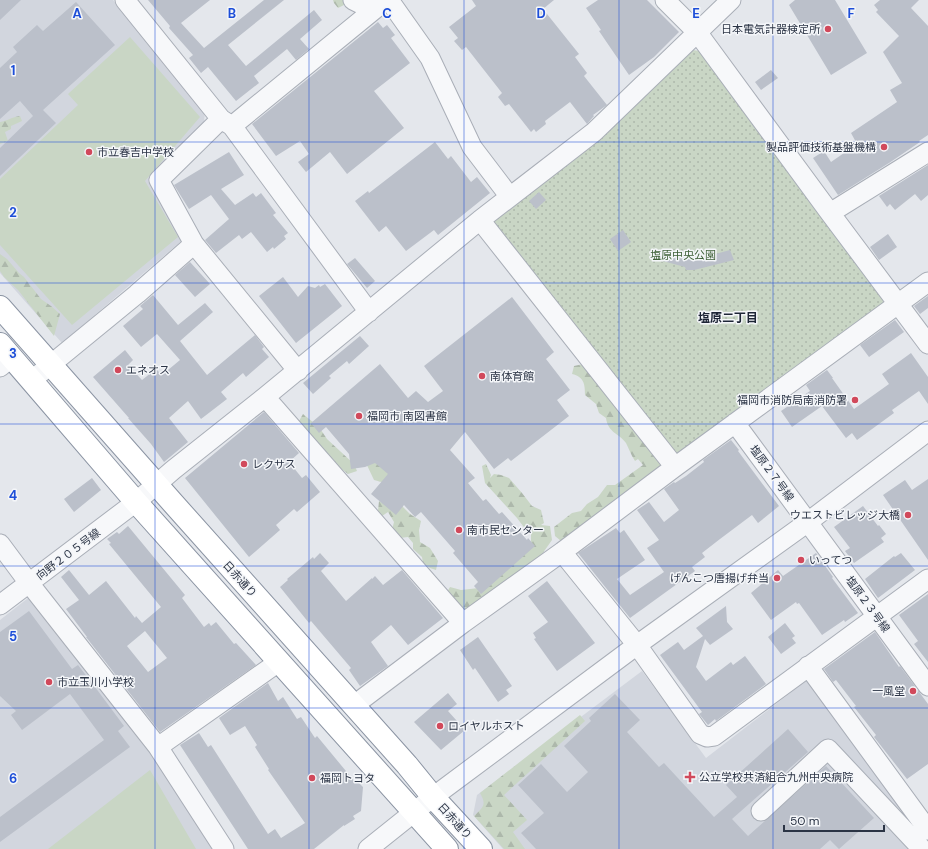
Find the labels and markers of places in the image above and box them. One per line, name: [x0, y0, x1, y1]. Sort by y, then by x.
place label: 日本電気計器検定所: [721, 22, 821, 36]
marker: 日本電気計器検定所: [823, 24, 833, 34]
place label: 製品評価技術基盤機構: [766, 140, 876, 154]
marker: 製品評価技術基盤機構: [879, 142, 889, 152]
place label: 市立春吉中学校: [97, 145, 174, 159]
marker: 市立春吉中学校: [84, 147, 94, 157]
place label: エネオス: [126, 363, 170, 377]
marker: エネオス: [113, 365, 123, 375]
place label: 南体育館: [490, 369, 534, 383]
marker: 南体育館: [477, 371, 487, 381]
place label: 福岡市消防局南消防署: [737, 393, 847, 407]
marker: 福岡市消防局南消防署: [850, 395, 860, 405]
place label: 福岡市 南図書館: [367, 409, 447, 423]
marker: 福岡市 南図書館: [354, 411, 364, 421]
place label: レクサス: [252, 457, 296, 471]
marker: レクサス: [239, 459, 249, 469]
place label: ウエストビレッジ大橋: [790, 508, 900, 522]
marker: ウエストビレッジ大橋: [903, 510, 913, 520]
place label: 南市民センター: [467, 523, 544, 537]
marker: 南市民センター: [454, 525, 464, 535]
place label: いってつ: [809, 553, 852, 567]
marker: いってつ: [796, 555, 806, 565]
place label: げんこつ唐揚げ弁当: [670, 571, 769, 585]
marker: げんこつ唐揚げ弁当: [772, 573, 782, 583]
place label: 市立玉川小学校: [57, 675, 134, 689]
marker: 市立玉川小学校: [44, 677, 54, 687]
place label: 一風堂: [872, 684, 905, 698]
marker: 一風堂: [908, 686, 918, 696]
place label: ロイヤルホスト: [448, 719, 525, 733]
marker: ロイヤルホスト: [435, 721, 445, 731]
place label: 公立学校共済組合九州中央病院: [699, 770, 853, 784]
place label: 福岡トヨタ: [320, 771, 375, 785]
marker: 公立学校共済組合九州中央病院: [684, 771, 696, 783]
marker: 福岡トヨタ: [307, 773, 317, 783]

